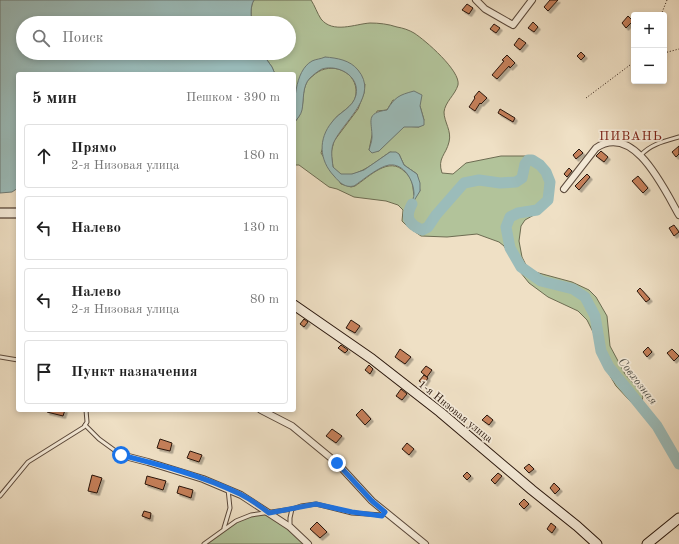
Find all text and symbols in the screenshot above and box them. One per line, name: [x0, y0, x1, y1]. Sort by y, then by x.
map controls: [631, 12, 667, 84]
button: +: [631, 12, 667, 48]
search box: [16, 16, 296, 60]
icon: search: [30, 27, 52, 49]
text: Поиск: [62, 31, 103, 46]
button: −: [631, 48, 667, 84]
text: 5 мин: [32, 90, 77, 107]
text: Пешком · 390 m: [186, 91, 280, 104]
district label: ПИВАНЬ: [599, 130, 663, 143]
text: Прямо: [71, 141, 117, 156]
icon: ahead: [33, 145, 55, 167]
text: 180 m: [242, 149, 279, 162]
text: 2-я Низовая улица: [71, 159, 179, 172]
icon: left: [33, 217, 55, 239]
text: Налево: [71, 221, 121, 236]
text: 130 m: [242, 221, 279, 234]
text: Налево: [71, 285, 121, 300]
icon: left: [33, 289, 55, 311]
text: 80 m: [250, 293, 279, 306]
text: 2-я Низовая улица: [71, 303, 179, 316]
water label: Совхозная: [615, 356, 659, 408]
icon: arrive: [33, 361, 55, 383]
text: Пункт назначения: [71, 365, 198, 380]
street label: 1-я Низовая улица: [416, 379, 495, 446]
route start: [112, 446, 130, 464]
route end: [328, 454, 346, 472]

